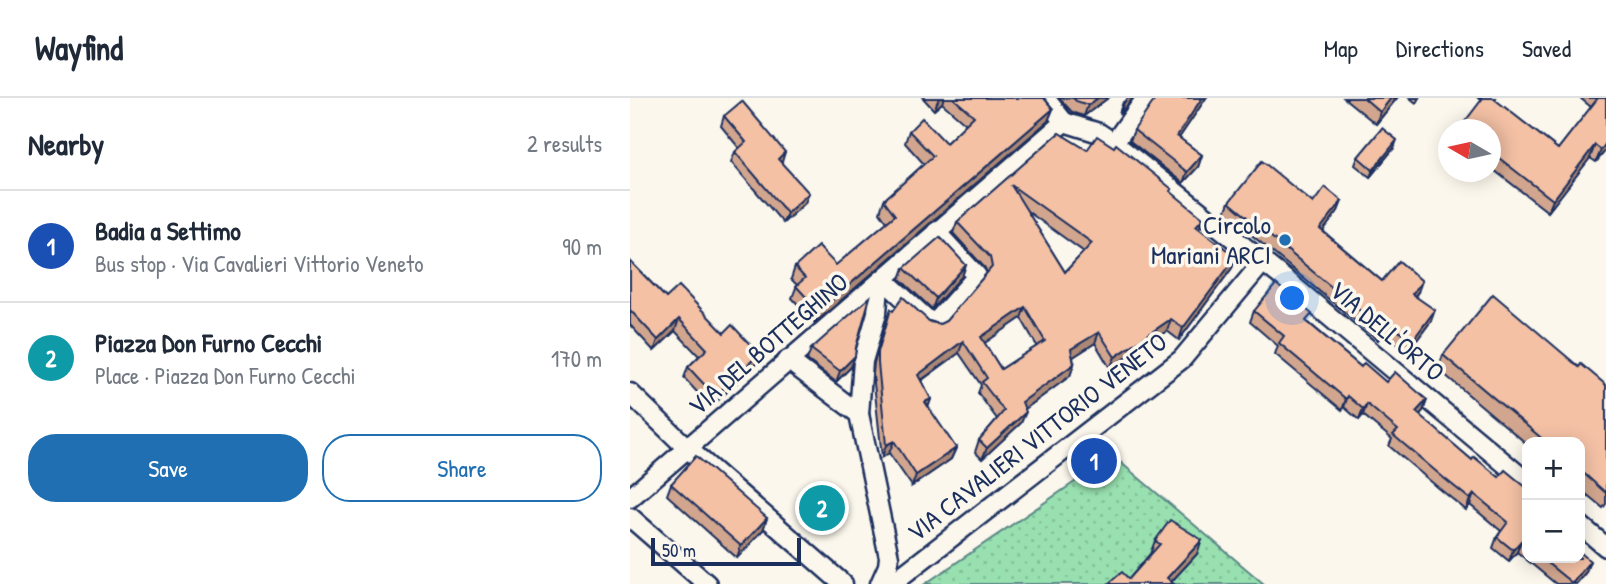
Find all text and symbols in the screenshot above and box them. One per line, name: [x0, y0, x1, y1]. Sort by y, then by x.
text: Wayfind: [35, 26, 123, 70]
text: Map: [1324, 32, 1358, 64]
text: Directions: [1396, 32, 1484, 64]
text: Saved: [1522, 32, 1571, 64]
north arrow: [1438, 119, 1501, 182]
text: Nearby: [28, 124, 104, 164]
text: 2 results: [527, 128, 602, 159]
place label: Circolo Mariani ARCI: [1151, 207, 1271, 272]
text: Badia a Settimo: [95, 213, 241, 248]
text: 1: [47, 231, 55, 262]
text: 90 m: [562, 231, 602, 262]
marker: Circolo Mariani ARCI: [1277, 232, 1293, 248]
text: Bus stop · Via Cavalieri Vittorio Veneto: [95, 248, 424, 279]
street label: VIA DEL BOTTEGHINO: [680, 264, 855, 423]
street label: VIA DELL'ORTO: [1323, 272, 1452, 389]
your location: [1275, 281, 1309, 315]
street label: VIA CAVALIERI VITTORIO VENETO: [900, 324, 1174, 549]
text: Piazza Don Furno Cecchi: [95, 325, 322, 360]
text: 2: [46, 343, 56, 374]
text: 170 m: [551, 343, 602, 374]
text: Place · Piazza Don Furno Cecchi: [95, 360, 356, 391]
button: Save: [28, 434, 308, 502]
button: Share: [322, 434, 602, 502]
pin: 1: [1071, 435, 1117, 487]
map controls: [1522, 437, 1585, 563]
button: +: [1522, 437, 1585, 500]
pin: 2: [799, 482, 845, 534]
button: −: [1522, 500, 1585, 563]
scale bar: [651, 535, 802, 567]
text: 50 m: [662, 537, 696, 563]

